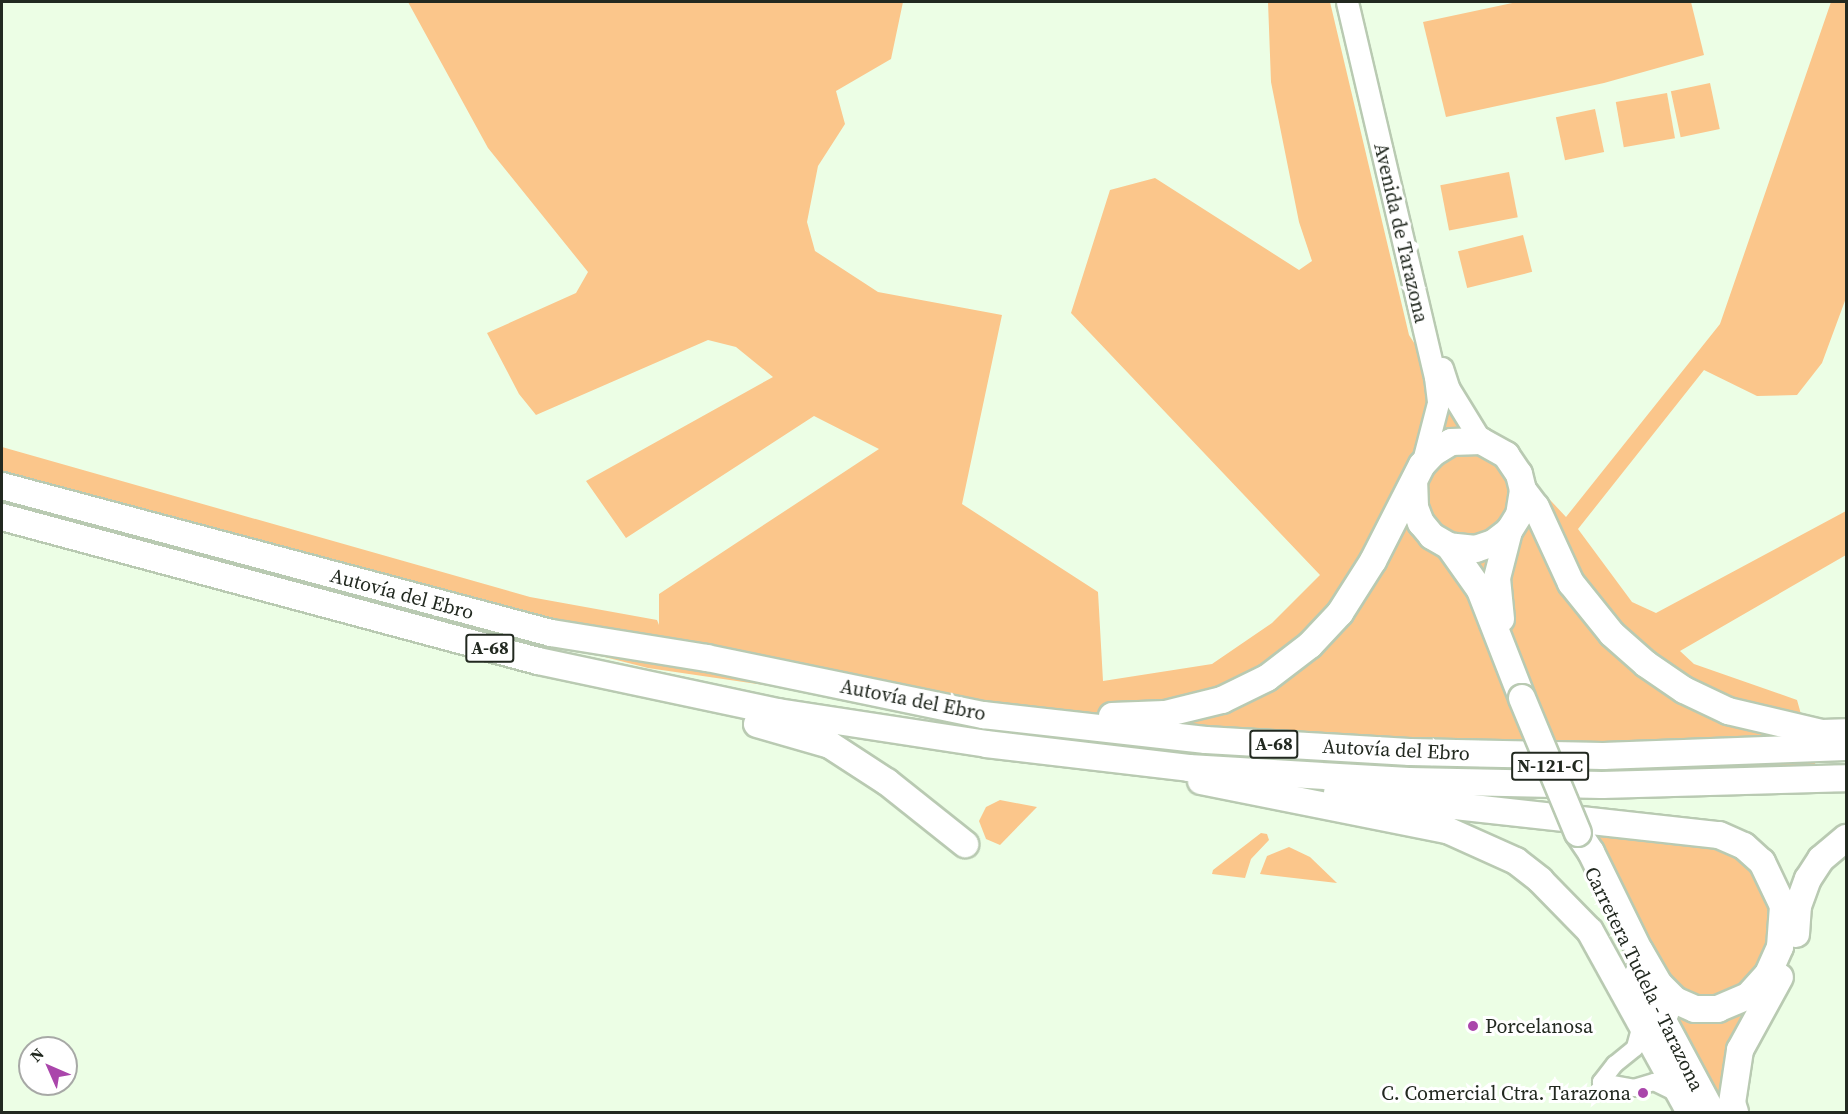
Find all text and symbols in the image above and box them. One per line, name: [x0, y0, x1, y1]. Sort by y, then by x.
street label: Avenida de Tarazona: [1369, 140, 1433, 326]
street label: Autovía del Ebro: [328, 563, 476, 625]
road number: A-68: [464, 633, 516, 663]
street label: Autovía del Ebro: [838, 674, 988, 726]
road number: A-68: [1248, 729, 1300, 759]
street label: Autovía del Ebro: [1322, 734, 1470, 766]
road number: N-121-C: [1511, 751, 1589, 781]
street label: Carretera Tudela - Tarazona: [1579, 863, 1709, 1095]
place label: Porcelanosa: [1485, 1014, 1593, 1038]
marker: Porcelanosa: [1466, 1019, 1480, 1033]
north arrow: [18, 1036, 78, 1096]
text: N: [25, 1043, 49, 1067]
place label: C. Comercial Ctra. Tarazona: [1381, 1081, 1631, 1105]
marker: C. Comercial Ctra. Tarazona: [1636, 1086, 1650, 1100]

